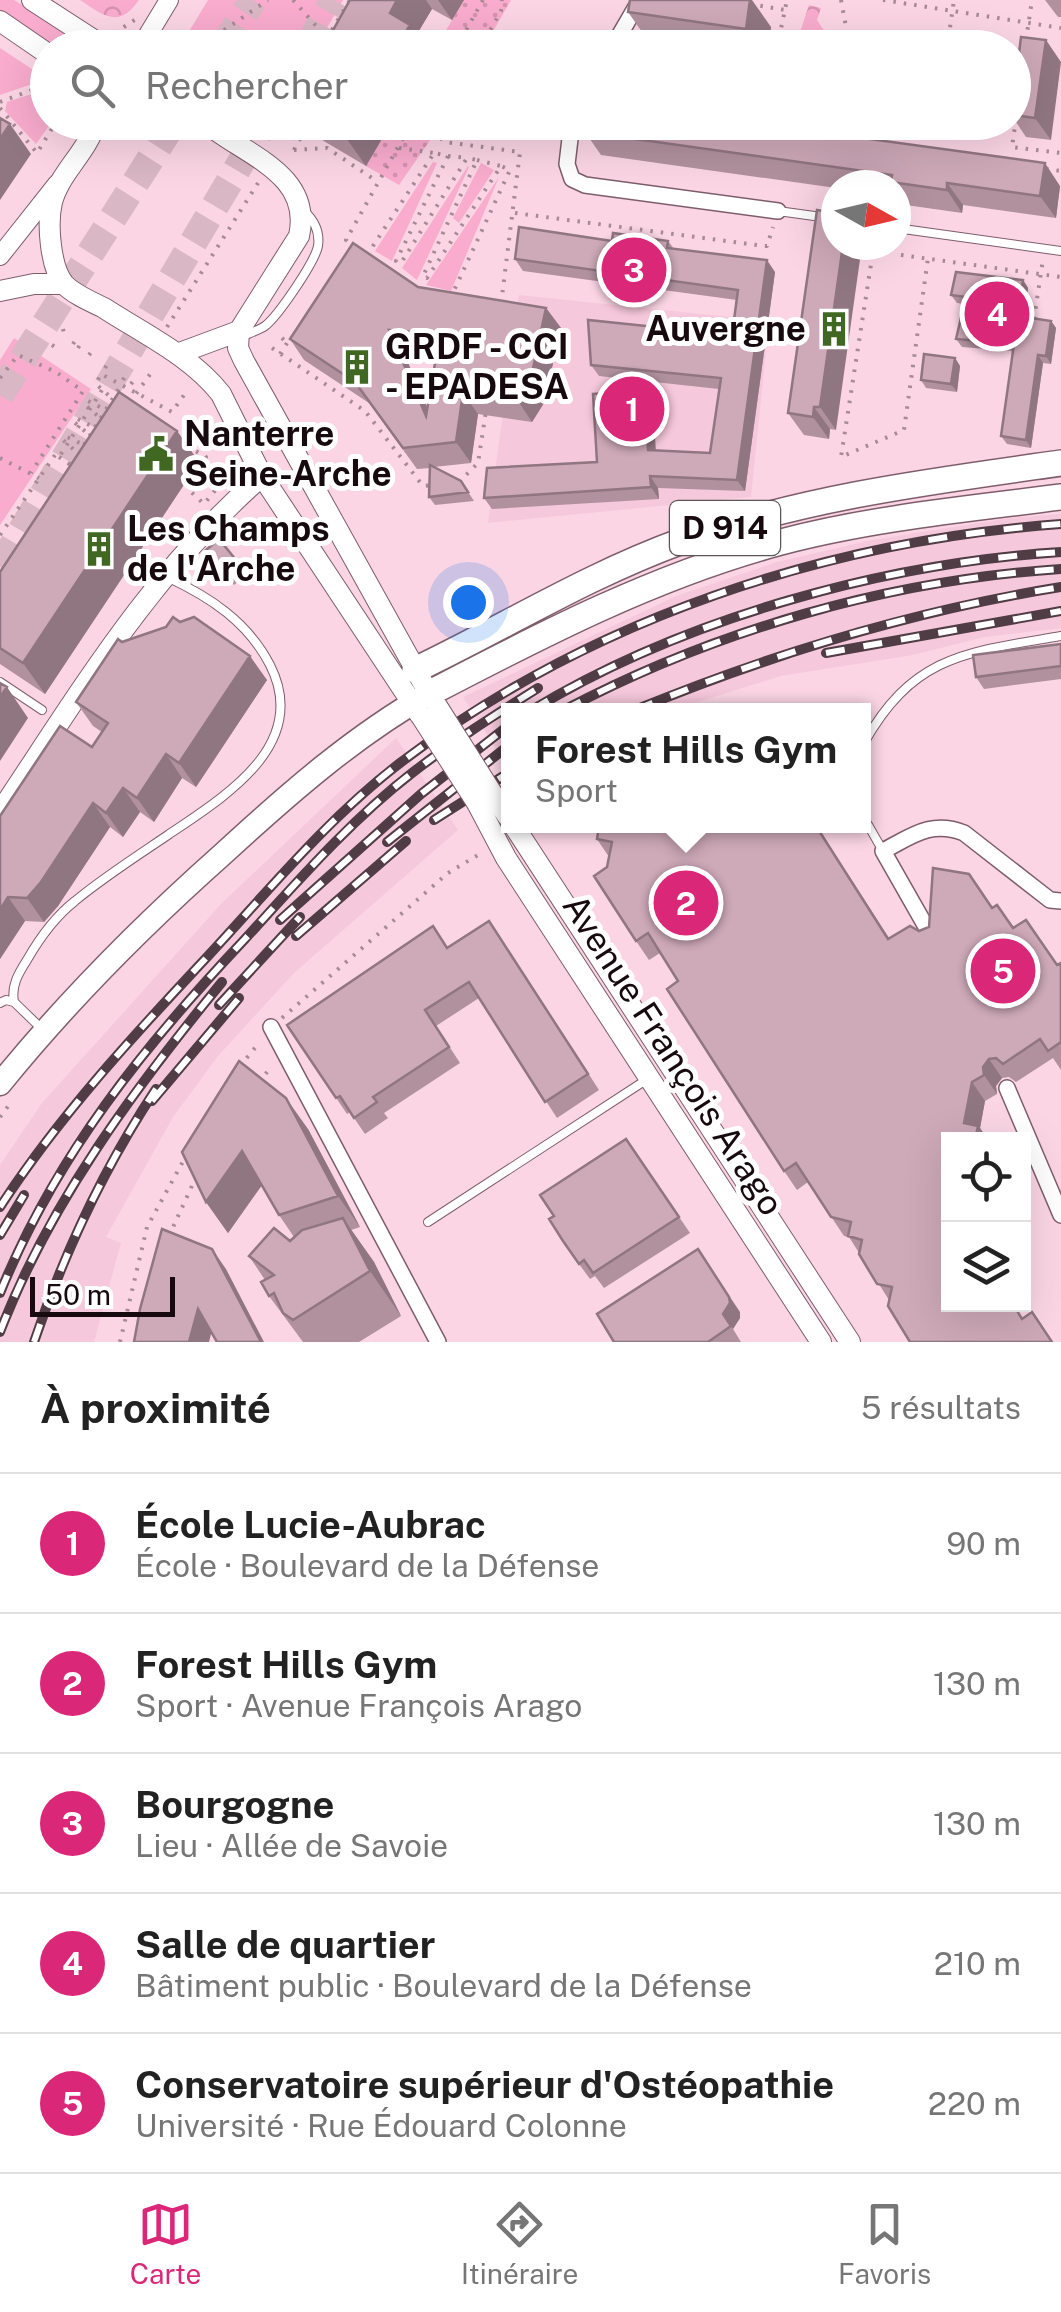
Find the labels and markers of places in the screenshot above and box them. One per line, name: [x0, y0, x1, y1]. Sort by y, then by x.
pin: 3: [602, 232, 666, 308]
pin: 4: [964, 276, 1030, 352]
place label: Auvergne: [645, 308, 806, 349]
building icon: Auvergne: [815, 310, 853, 348]
place label: GRDF - CCI - EPADESA: [385, 326, 569, 407]
building icon: GRDF - CCI - EPADESA: [338, 348, 376, 386]
pin: 1: [600, 372, 664, 446]
place label: Nanterre Seine-Arche: [184, 413, 392, 494]
public building icon: Nanterre Seine-Arche: [137, 435, 175, 473]
place label: Les Champs de l'Arche: [127, 508, 330, 589]
building icon: Les Champs de l'Arche: [80, 530, 118, 568]
pin: 2: [654, 866, 718, 940]
pin: 5: [970, 934, 1036, 1008]

